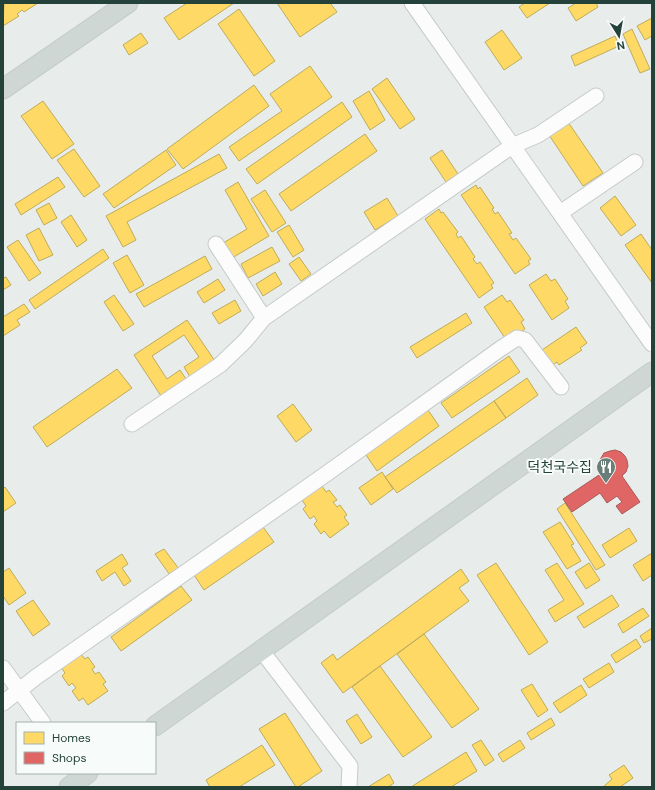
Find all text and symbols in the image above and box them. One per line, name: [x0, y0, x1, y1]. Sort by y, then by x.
north arrow: [599, 16, 639, 56]
text: N: [616, 38, 626, 53]
restaurant icon: 덕천국수집: [595, 456, 617, 484]
place label: 덕천국수집: [528, 458, 592, 476]
legend: [16, 722, 156, 774]
text: Homes: [52, 730, 91, 746]
text: Shops: [52, 750, 87, 766]

